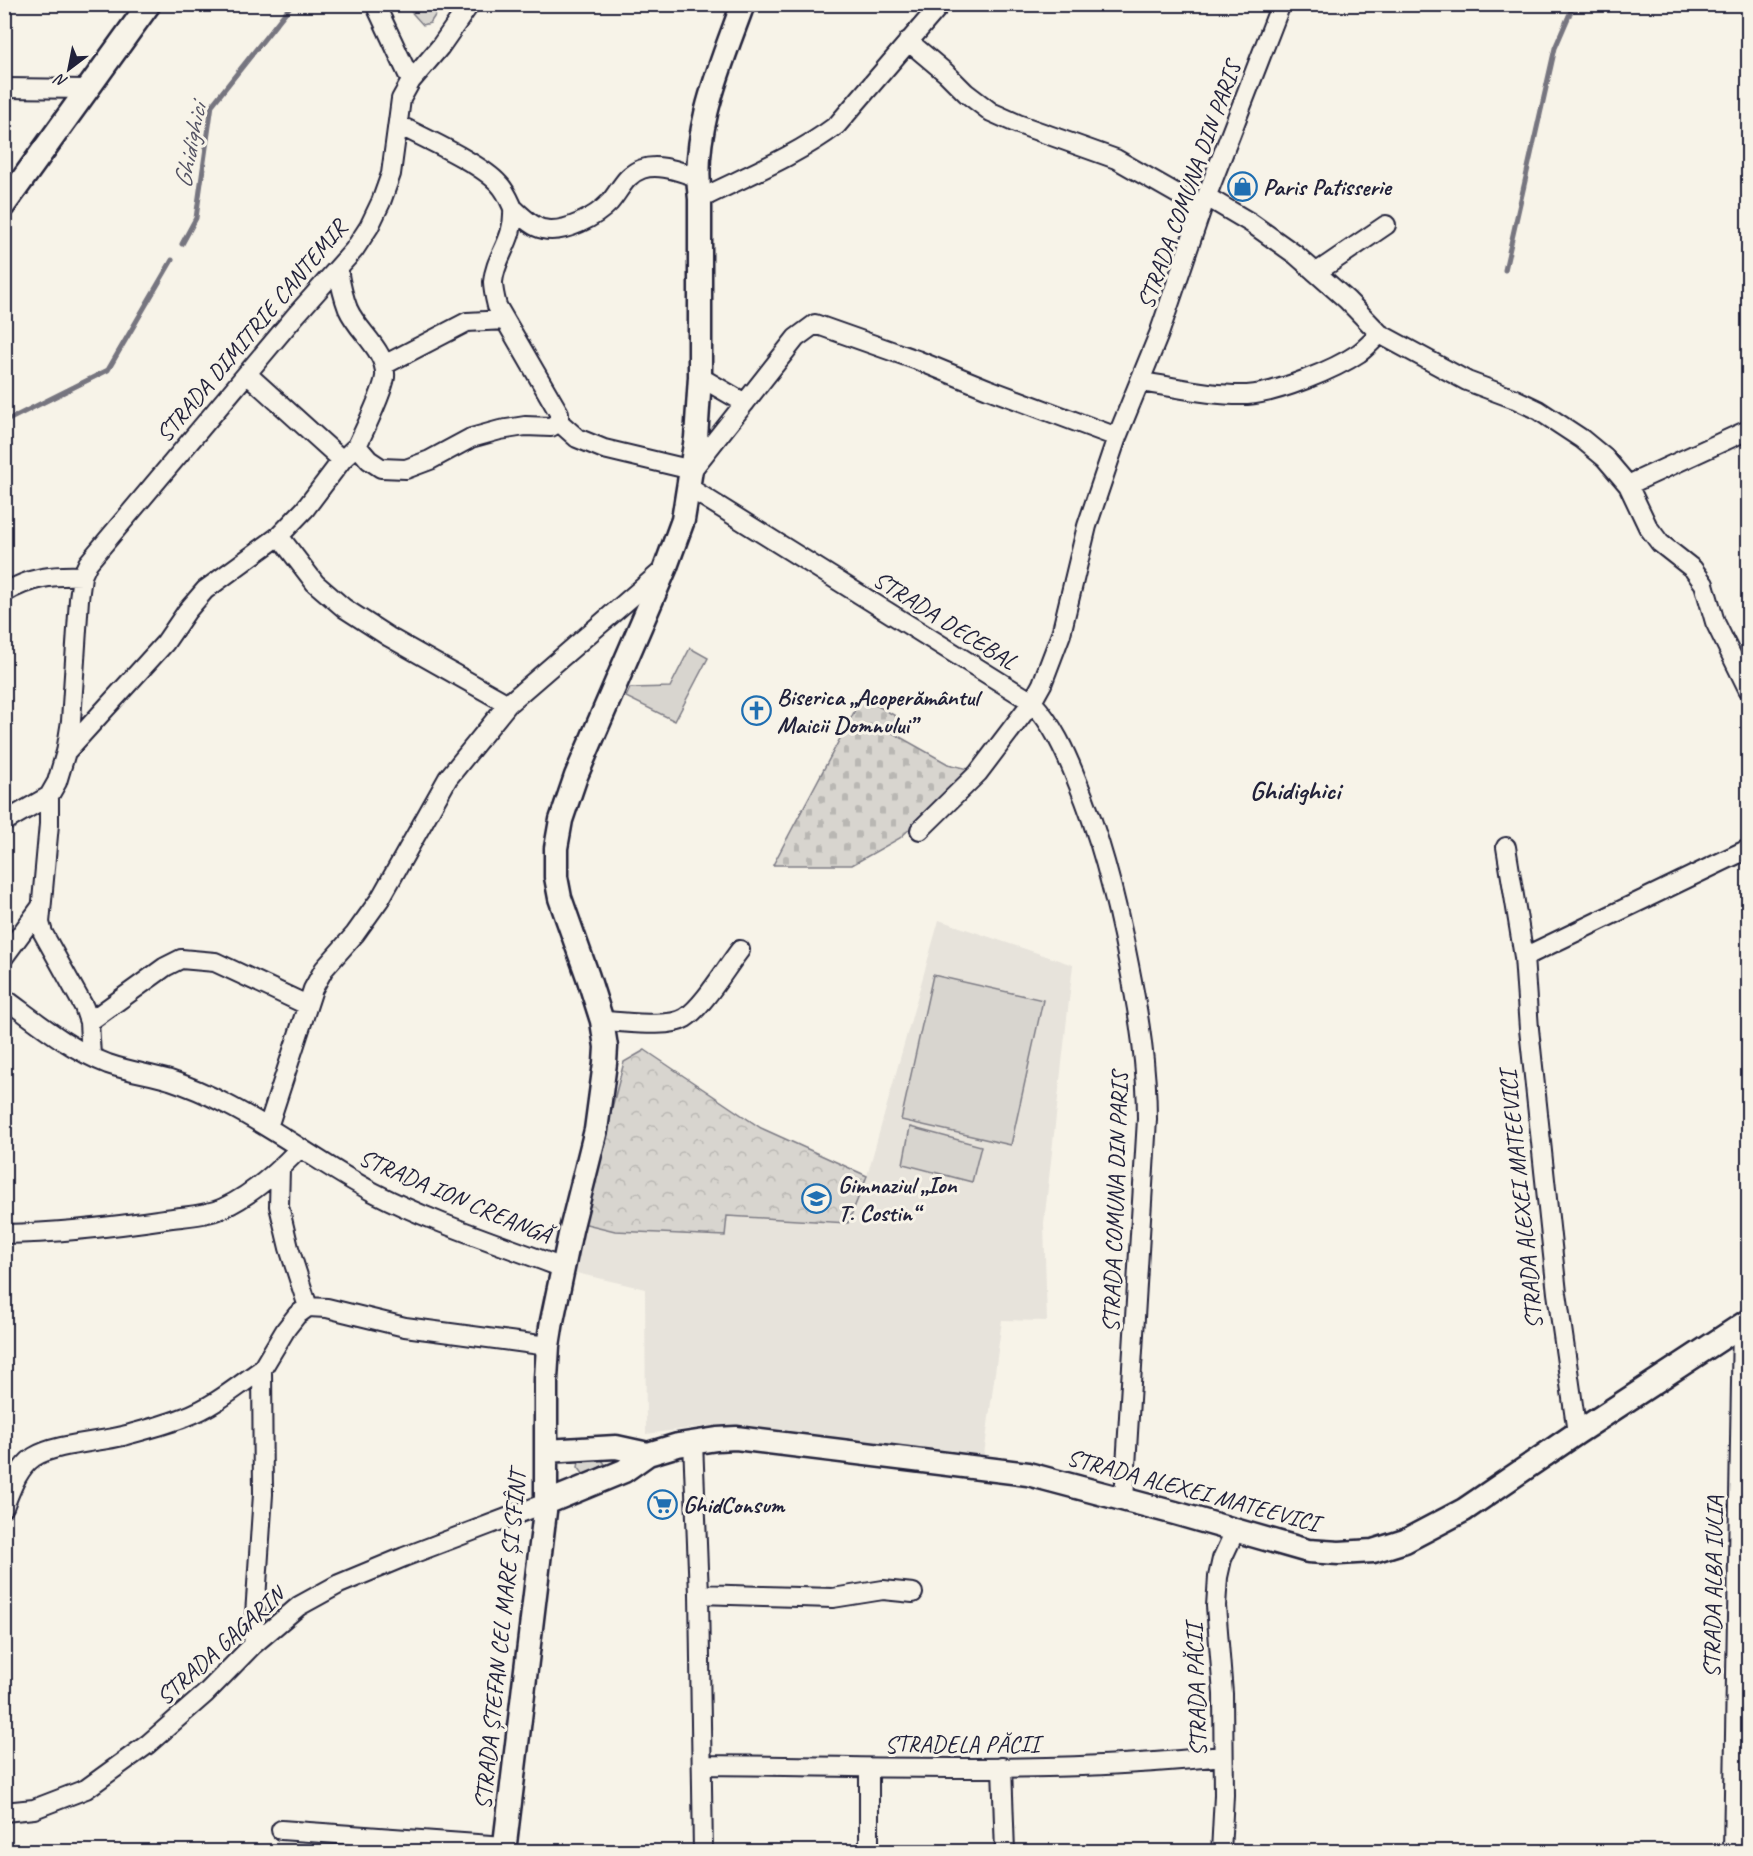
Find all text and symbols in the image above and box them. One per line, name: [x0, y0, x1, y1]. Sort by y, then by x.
north arrow: [39, 39, 99, 99]
street label: STRADA COMUNA DIN PARIS: [1130, 54, 1249, 313]
text: N: [49, 68, 71, 92]
water label: Ghidighici: [166, 95, 215, 191]
shop icon: Paris Patisserie: [1226, 171, 1258, 203]
place label: Paris Patisserie: [1263, 172, 1393, 202]
street label: STRADA DIMITRIE CANTEMIR: [149, 211, 355, 448]
street label: STRADA DECEBAL: [868, 564, 1023, 676]
place label: Biserica „Acoperământul Maicii Domnului”: [777, 682, 983, 740]
church icon: Biserica „Acoperământul Maicii Domnului”: [740, 695, 772, 727]
district label: Ghidighici: [1250, 773, 1344, 807]
street label: STRADA ALEXEI MATEEVICI: [1492, 1064, 1549, 1331]
street label: STRADA COMUNA DIN PARIS: [1095, 1068, 1135, 1333]
street label: STRADA ION CREANGĂ: [355, 1142, 559, 1252]
place label: Gimnaziul „Ion T. Costin“: [838, 1170, 957, 1228]
school or university icon: Gimnaziul „Ion T. Costin“: [801, 1183, 833, 1215]
street label: STRADA ALEXEI MATEEVICI: [1064, 1442, 1328, 1540]
street label: STRADA ȘTEFAN CEL MARE ȘI SFÎNT: [467, 1463, 533, 1811]
supermarket icon: GhidConsum: [646, 1489, 678, 1521]
place label: GhidConsum: [683, 1490, 786, 1520]
street label: STRADA ALBA IULIA: [1696, 1495, 1730, 1678]
street label: STRADA GAGARIN: [150, 1578, 293, 1711]
street label: STRADA PĂCII: [1178, 1618, 1213, 1757]
street label: STRADELA PĂCII: [885, 1729, 1045, 1759]

